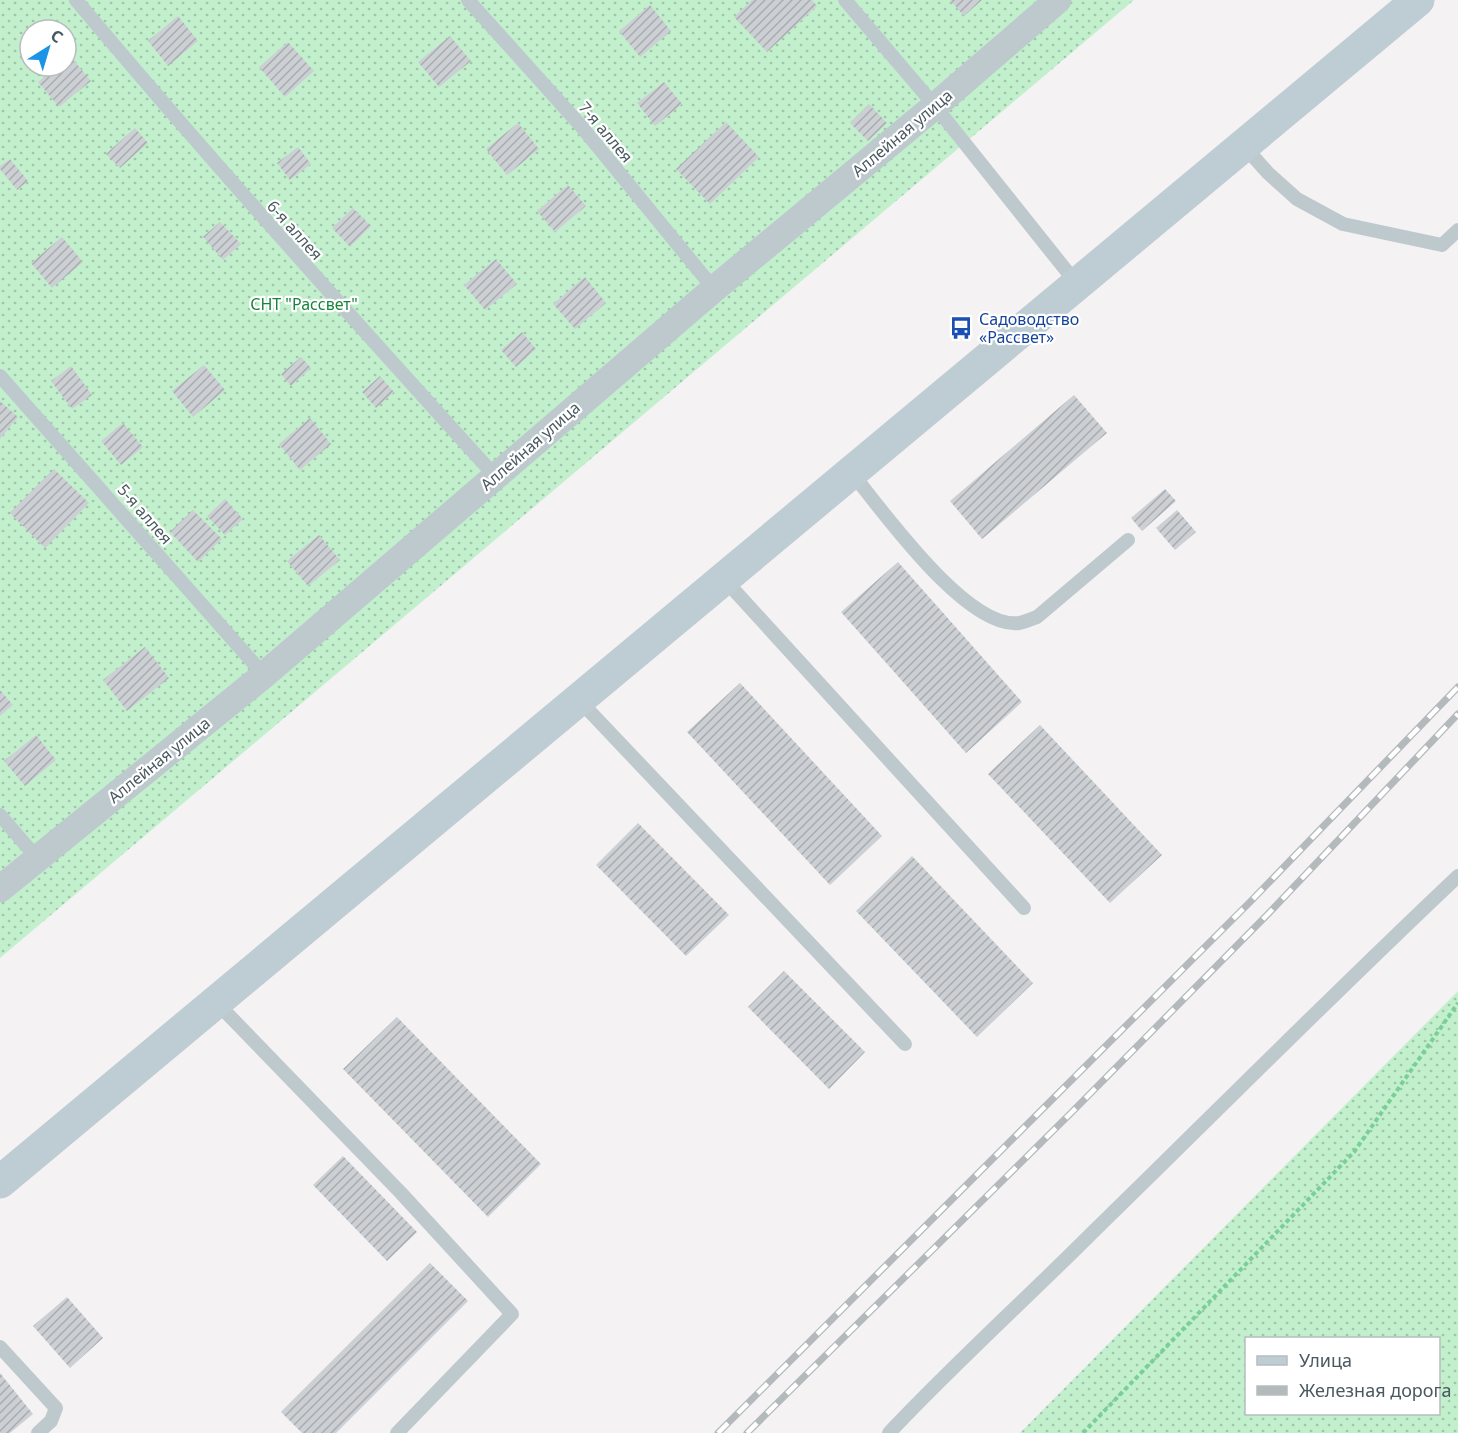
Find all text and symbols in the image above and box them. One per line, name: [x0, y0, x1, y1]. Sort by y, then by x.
north arrow: [18, 18, 78, 78]
text: С: [46, 24, 68, 48]
street label: Аллейная улица: [847, 84, 957, 182]
street label: 7-я аллея: [574, 97, 638, 167]
street label: 6-я аллея: [262, 195, 328, 265]
park label: СНТ "Рассвет": [250, 293, 358, 315]
place label: Садоводство «Рассвет»: [979, 308, 1079, 348]
bus stop icon: Садоводство «Рассвет»: [948, 315, 974, 341]
street label: Аллейная улица: [476, 397, 584, 495]
street label: 5-я аллея: [113, 479, 177, 549]
street label: Аллейная улица: [103, 712, 215, 808]
legend: [1245, 1337, 1440, 1415]
text: Улица: [1299, 1348, 1352, 1372]
text: Железная дорога: [1299, 1378, 1451, 1402]

